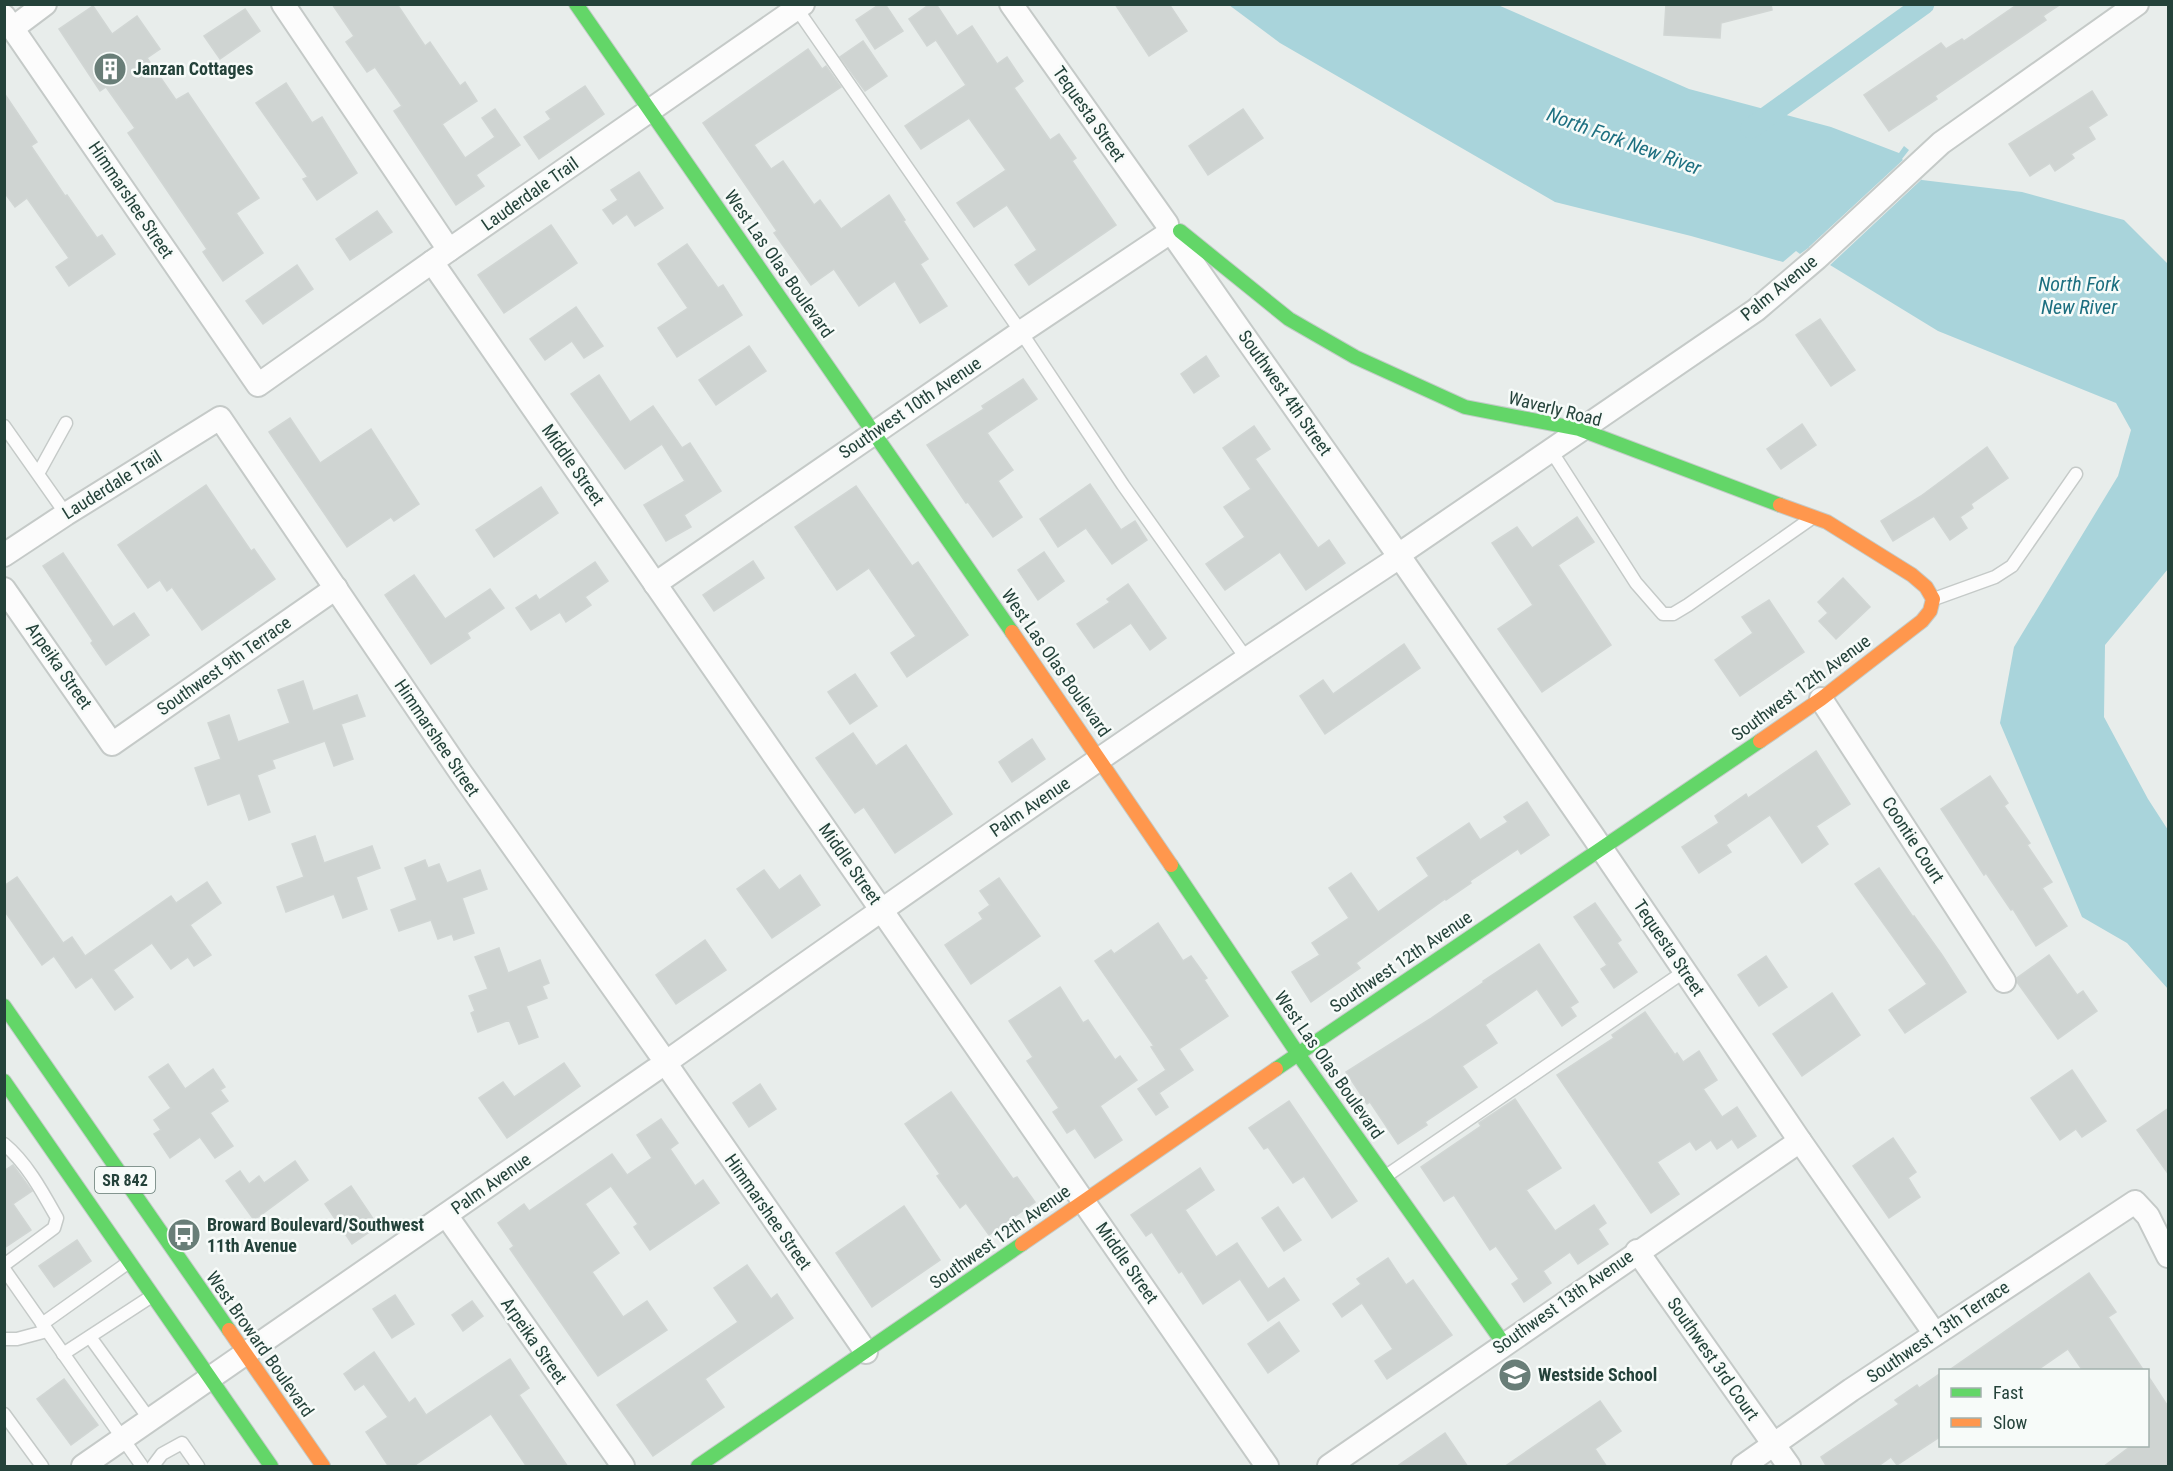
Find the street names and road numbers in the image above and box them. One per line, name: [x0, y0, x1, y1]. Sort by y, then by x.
street label: Tequesta Street: [1049, 62, 1130, 165]
street label: Himmarshee Street: [85, 137, 178, 262]
street label: Lauderdale Trail: [477, 153, 582, 235]
street label: West Las Olas Boulevard: [720, 186, 838, 342]
street label: Palm Avenue: [1736, 250, 1821, 325]
street label: Southwest 4th Street: [1234, 326, 1336, 459]
street label: Southwest 10th Avenue: [835, 352, 985, 463]
street label: Waverly Road: [1506, 387, 1604, 430]
street label: Middle Street: [538, 420, 609, 509]
street label: Lauderdale Trail: [58, 446, 165, 523]
street label: West Las Olas Boulevard: [997, 585, 1115, 741]
street label: Southwest 9th Terrace: [153, 612, 295, 720]
street label: Arpeika Street: [22, 619, 97, 713]
street label: Southwest 12th Avenue: [1727, 630, 1874, 745]
street label: Himmarshee Street: [391, 675, 484, 800]
street label: Palm Avenue: [986, 772, 1074, 841]
street label: Coontie Court: [1878, 793, 1949, 887]
street label: Middle Street: [815, 819, 886, 908]
street label: Tequesta Street: [1630, 896, 1709, 1000]
street label: Southwest 12th Avenue: [1326, 906, 1476, 1017]
street label: West Las Olas Boulevard: [1270, 987, 1388, 1143]
street label: Palm Avenue: [447, 1149, 534, 1219]
street label: Himmarshee Street: [721, 1150, 816, 1274]
road number: SR 842: [95, 1167, 155, 1193]
street label: Southwest 12th Avenue: [925, 1180, 1074, 1293]
street label: Middle Street: [1092, 1218, 1163, 1307]
street label: Southwest 13th Avenue: [1488, 1245, 1637, 1358]
street label: West Broward Boulevard: [202, 1267, 319, 1421]
street label: Southwest 13th Terrace: [1862, 1276, 2013, 1387]
street label: Southwest 3rd Court: [1663, 1293, 1764, 1424]
street label: Arpeika Street: [497, 1294, 572, 1388]

